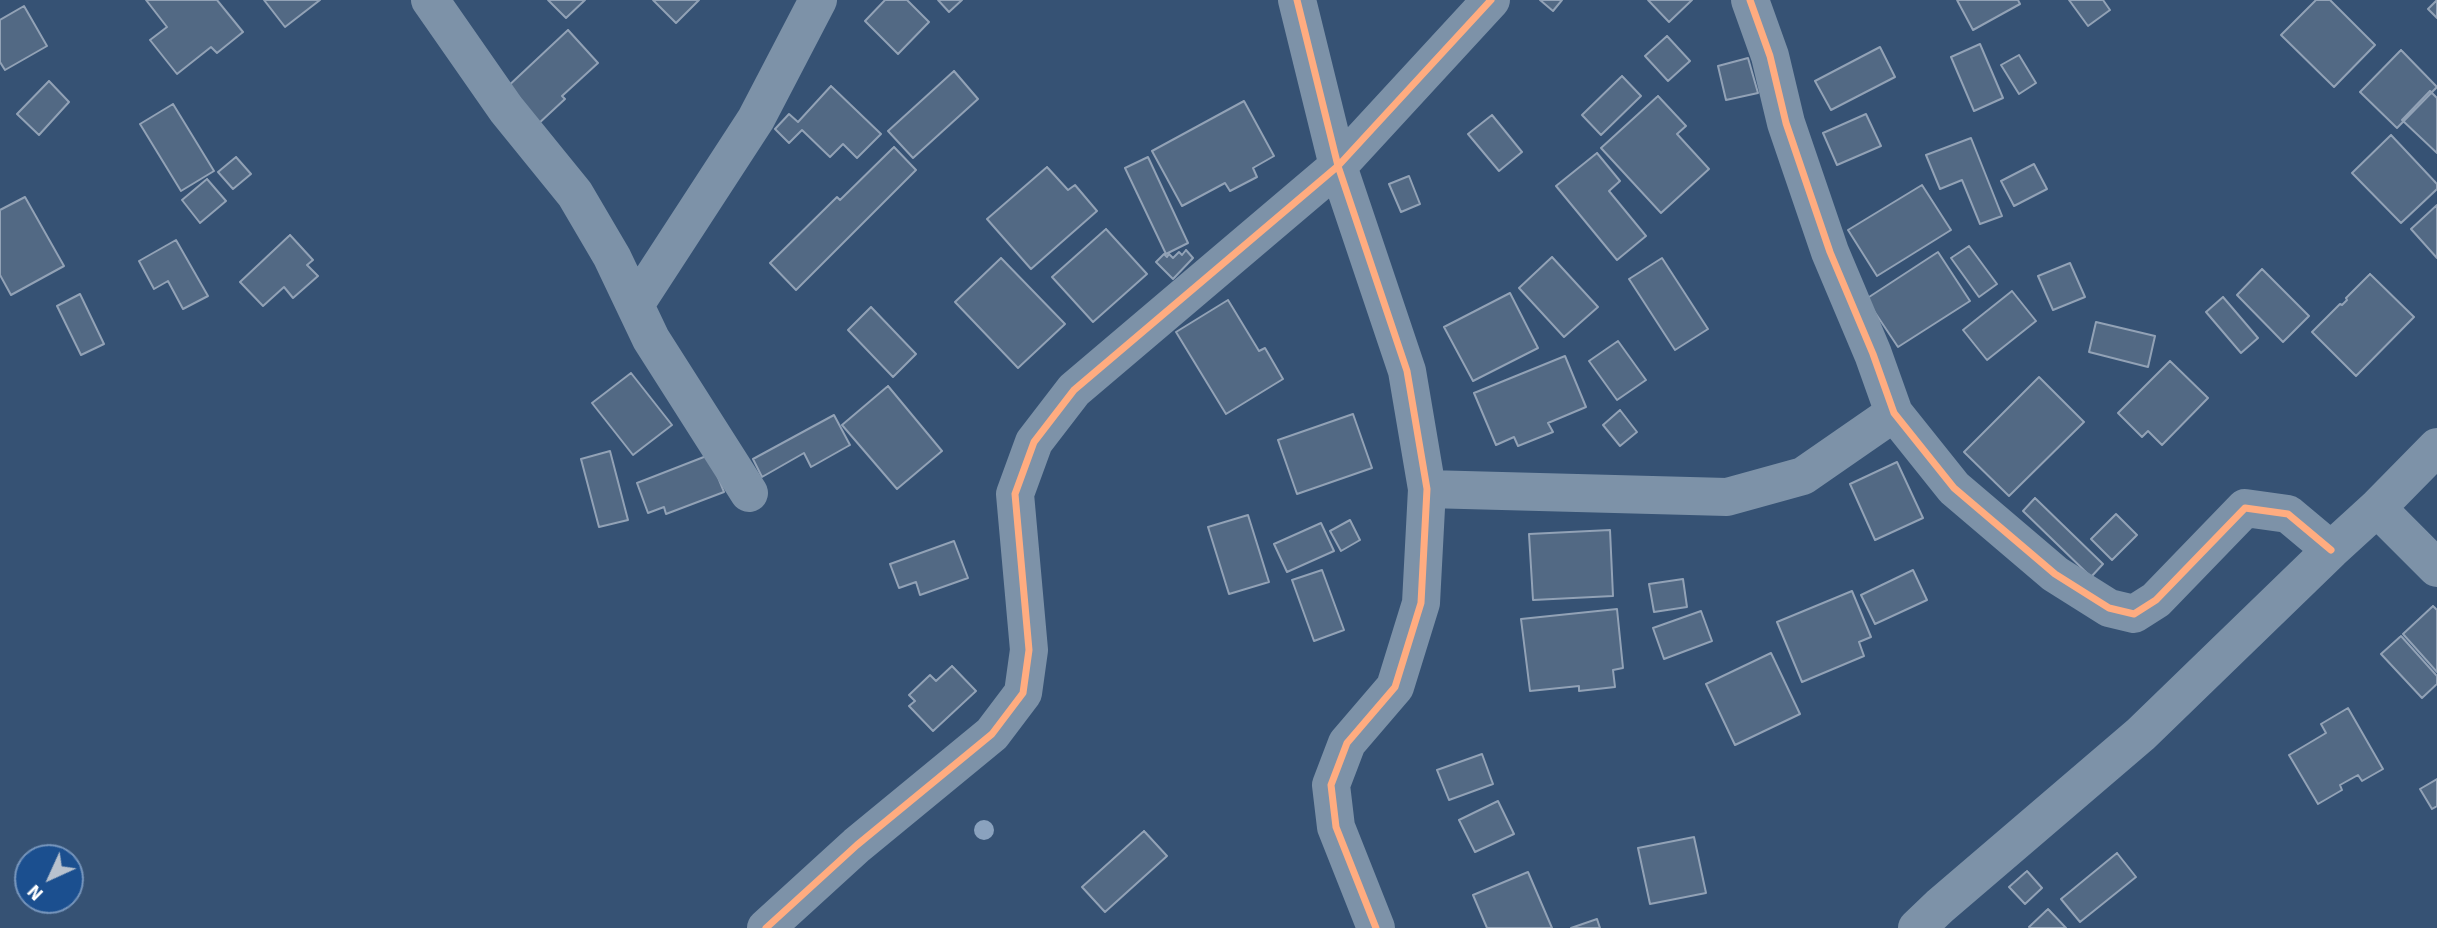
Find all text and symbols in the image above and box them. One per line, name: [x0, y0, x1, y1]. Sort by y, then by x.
north arrow: [14, 844, 84, 914]
text: N: [22, 879, 49, 906]

